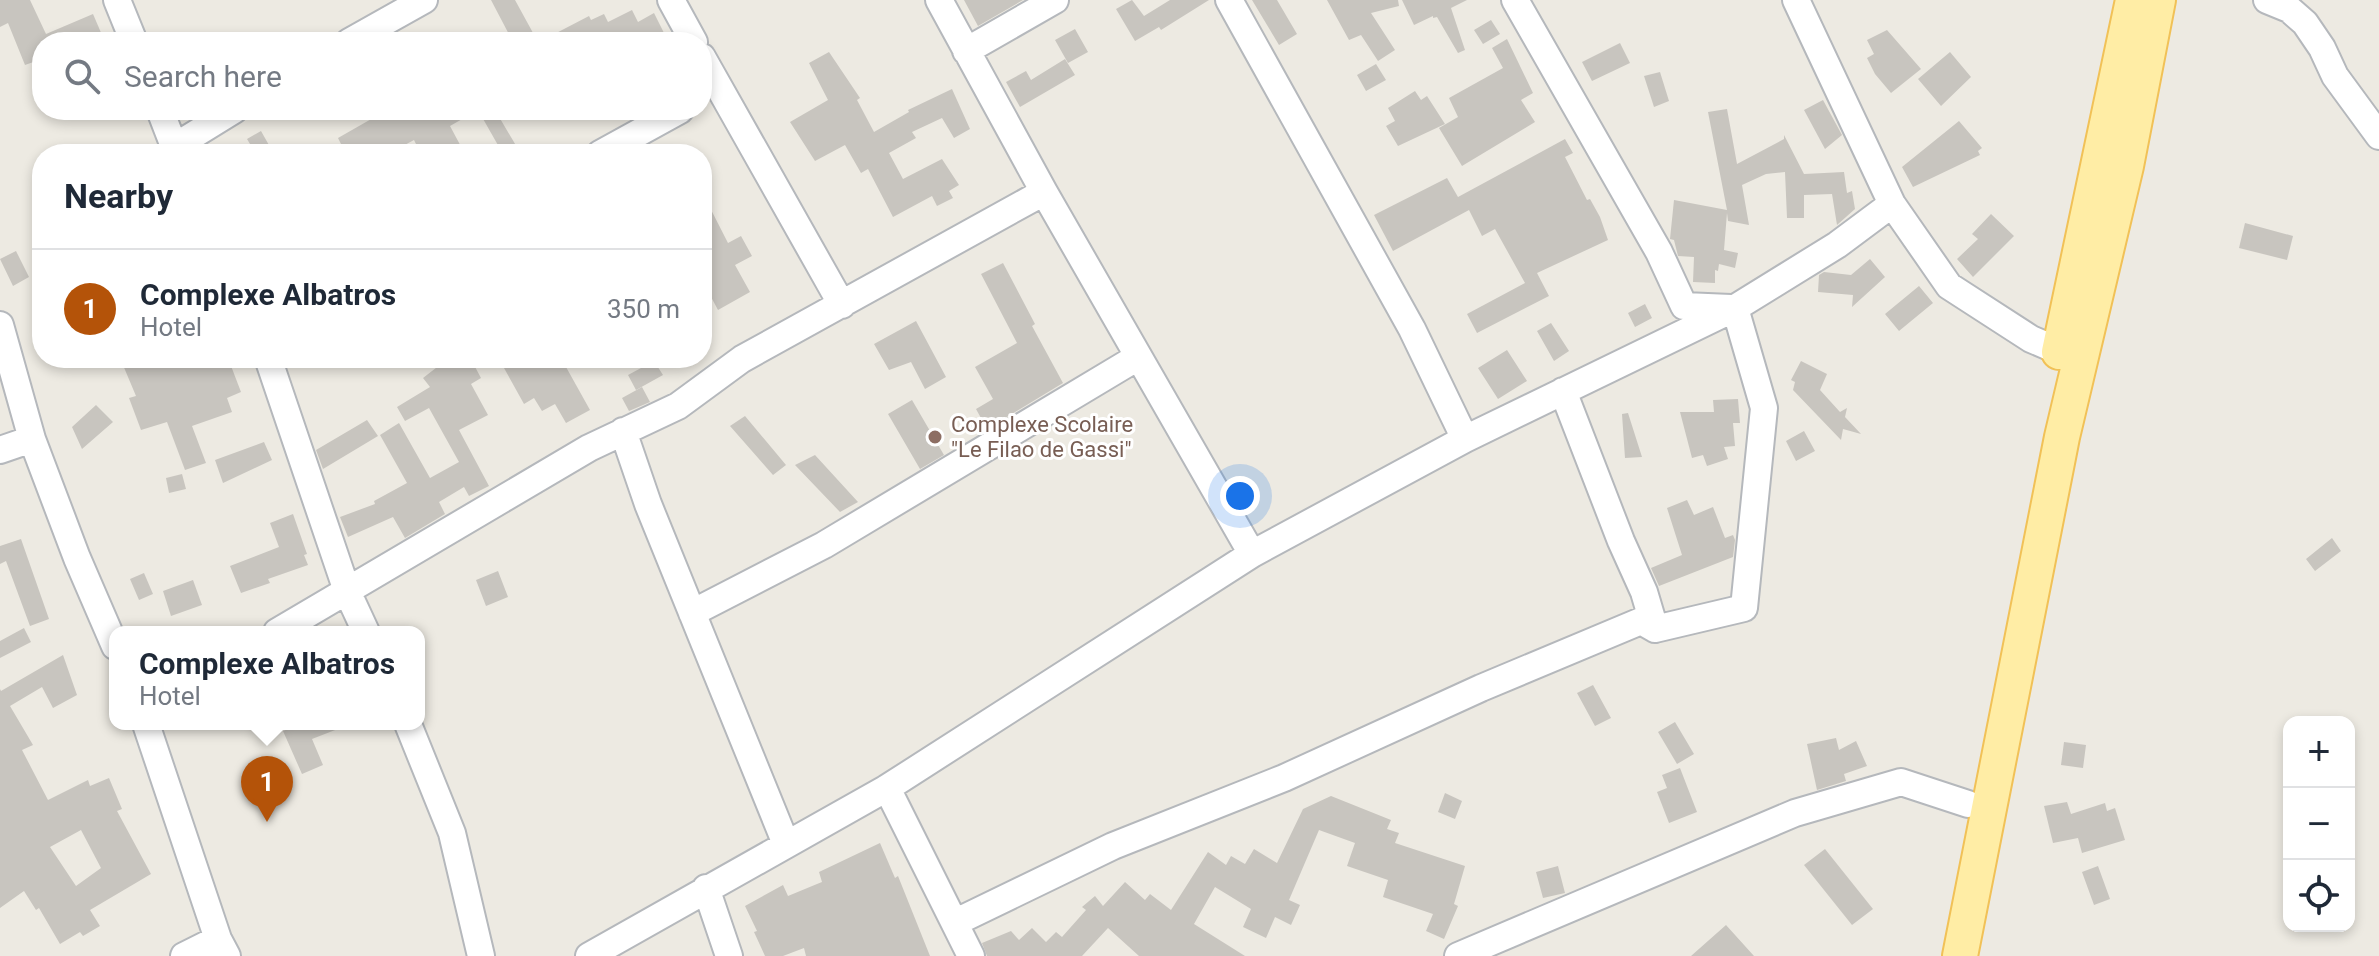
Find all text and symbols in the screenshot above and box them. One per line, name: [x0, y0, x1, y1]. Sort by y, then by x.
search box: [32, 32, 712, 120]
icon: search: [60, 54, 104, 98]
text: Search here: [124, 59, 282, 94]
text: Nearby: [64, 176, 173, 216]
text: Complexe Albatros: [140, 277, 396, 312]
text: 1: [83, 294, 97, 324]
text: 350 m: [607, 294, 680, 324]
text: Hotel: [140, 312, 202, 342]
place label: Complexe Scolaire "Le Filao de Gassi": [951, 412, 1133, 462]
marker: Complexe Scolaire "Le Filao de Gassi": [926, 428, 944, 446]
your location: [1220, 476, 1260, 516]
popup: [109, 626, 425, 730]
text: Complexe Albatros: [139, 646, 395, 681]
text: Hotel: [139, 681, 201, 711]
map controls: [2283, 716, 2355, 932]
button: +: [2283, 716, 2355, 788]
pin: 1: [241, 756, 293, 822]
button: −: [2283, 788, 2355, 860]
button: locate: [2283, 860, 2355, 932]

